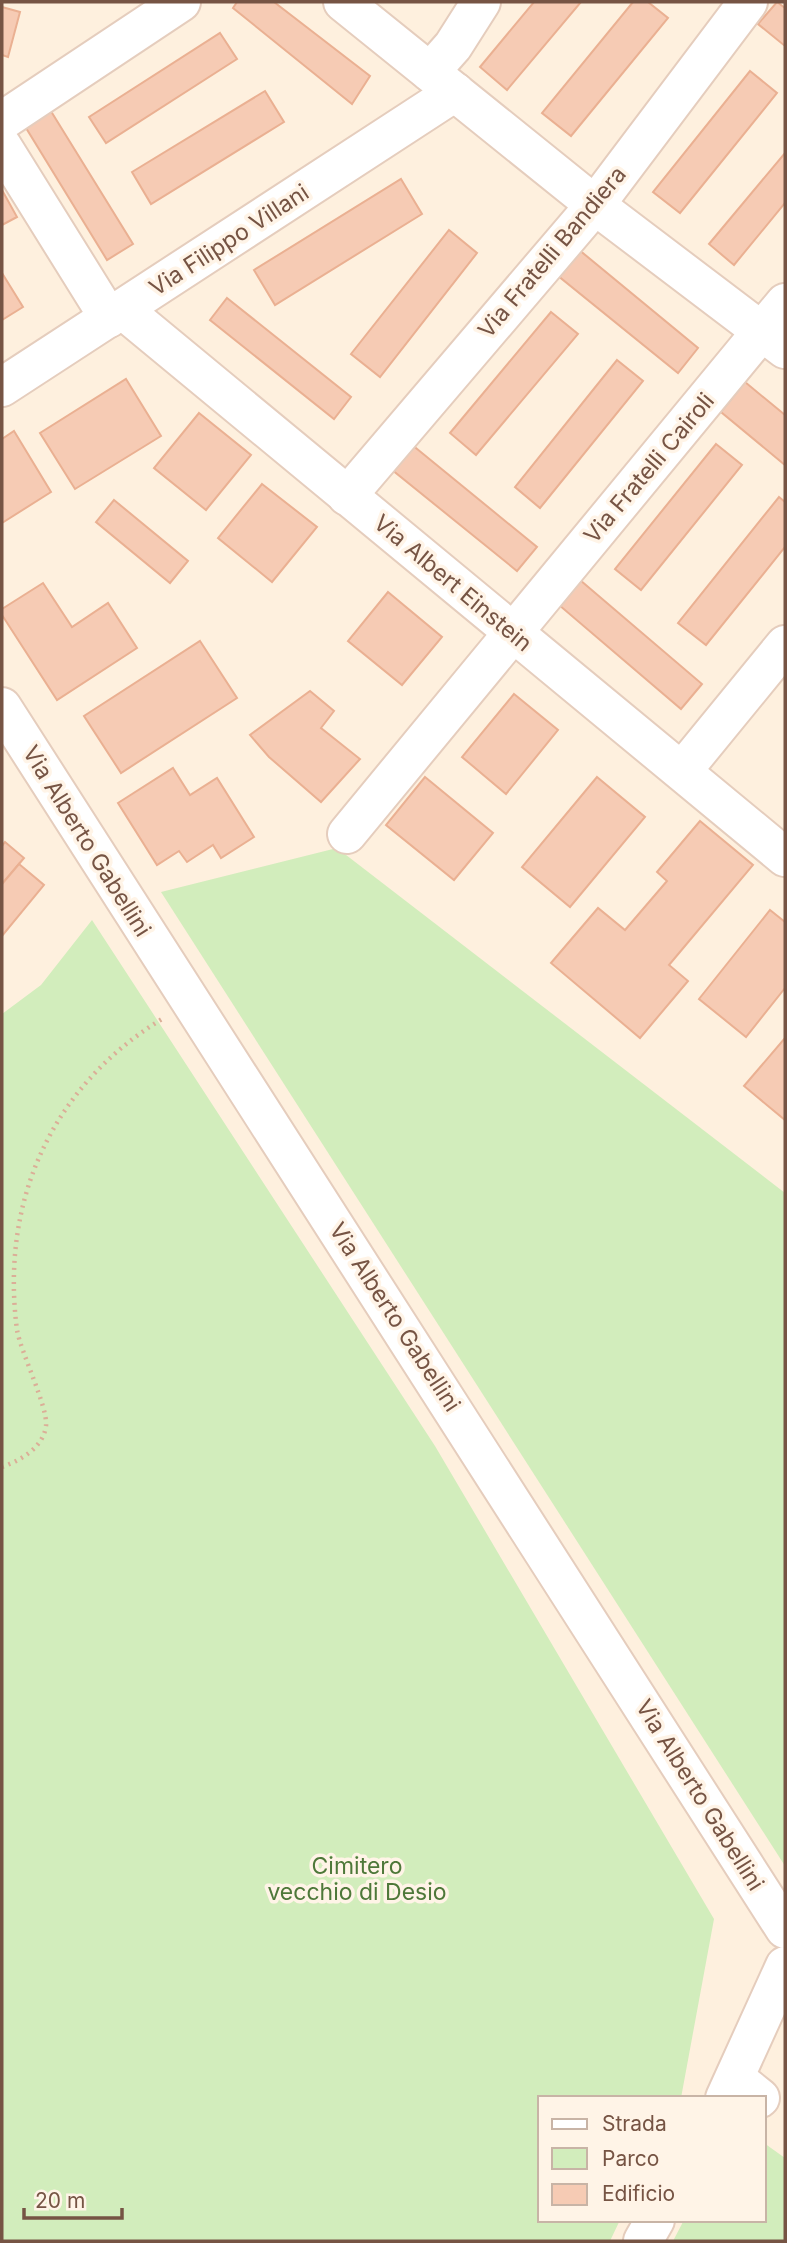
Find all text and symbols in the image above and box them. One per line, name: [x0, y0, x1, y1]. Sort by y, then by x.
street label: Via Fratelli Bandiera: [472, 161, 632, 343]
street label: Via Filippo Villani: [144, 178, 314, 302]
street label: Via Fratelli Cairoli: [578, 387, 720, 549]
street label: Via Albert Einstein: [368, 509, 538, 657]
street label: Via Alberto Gabellini: [17, 740, 157, 942]
street label: Via Alberto Gabellini: [323, 1217, 467, 1417]
street label: Via Alberto Gabellini: [630, 1694, 770, 1896]
park label: Cimitero vecchio di Desio: [267, 1852, 447, 1906]
legend: [538, 2096, 766, 2222]
text: Strada: [602, 2111, 667, 2136]
text: Parco: [602, 2146, 659, 2171]
scale bar: [24, 2176, 122, 2220]
text: Edificio: [602, 2181, 675, 2206]
text: 20 m: [35, 2188, 85, 2213]

